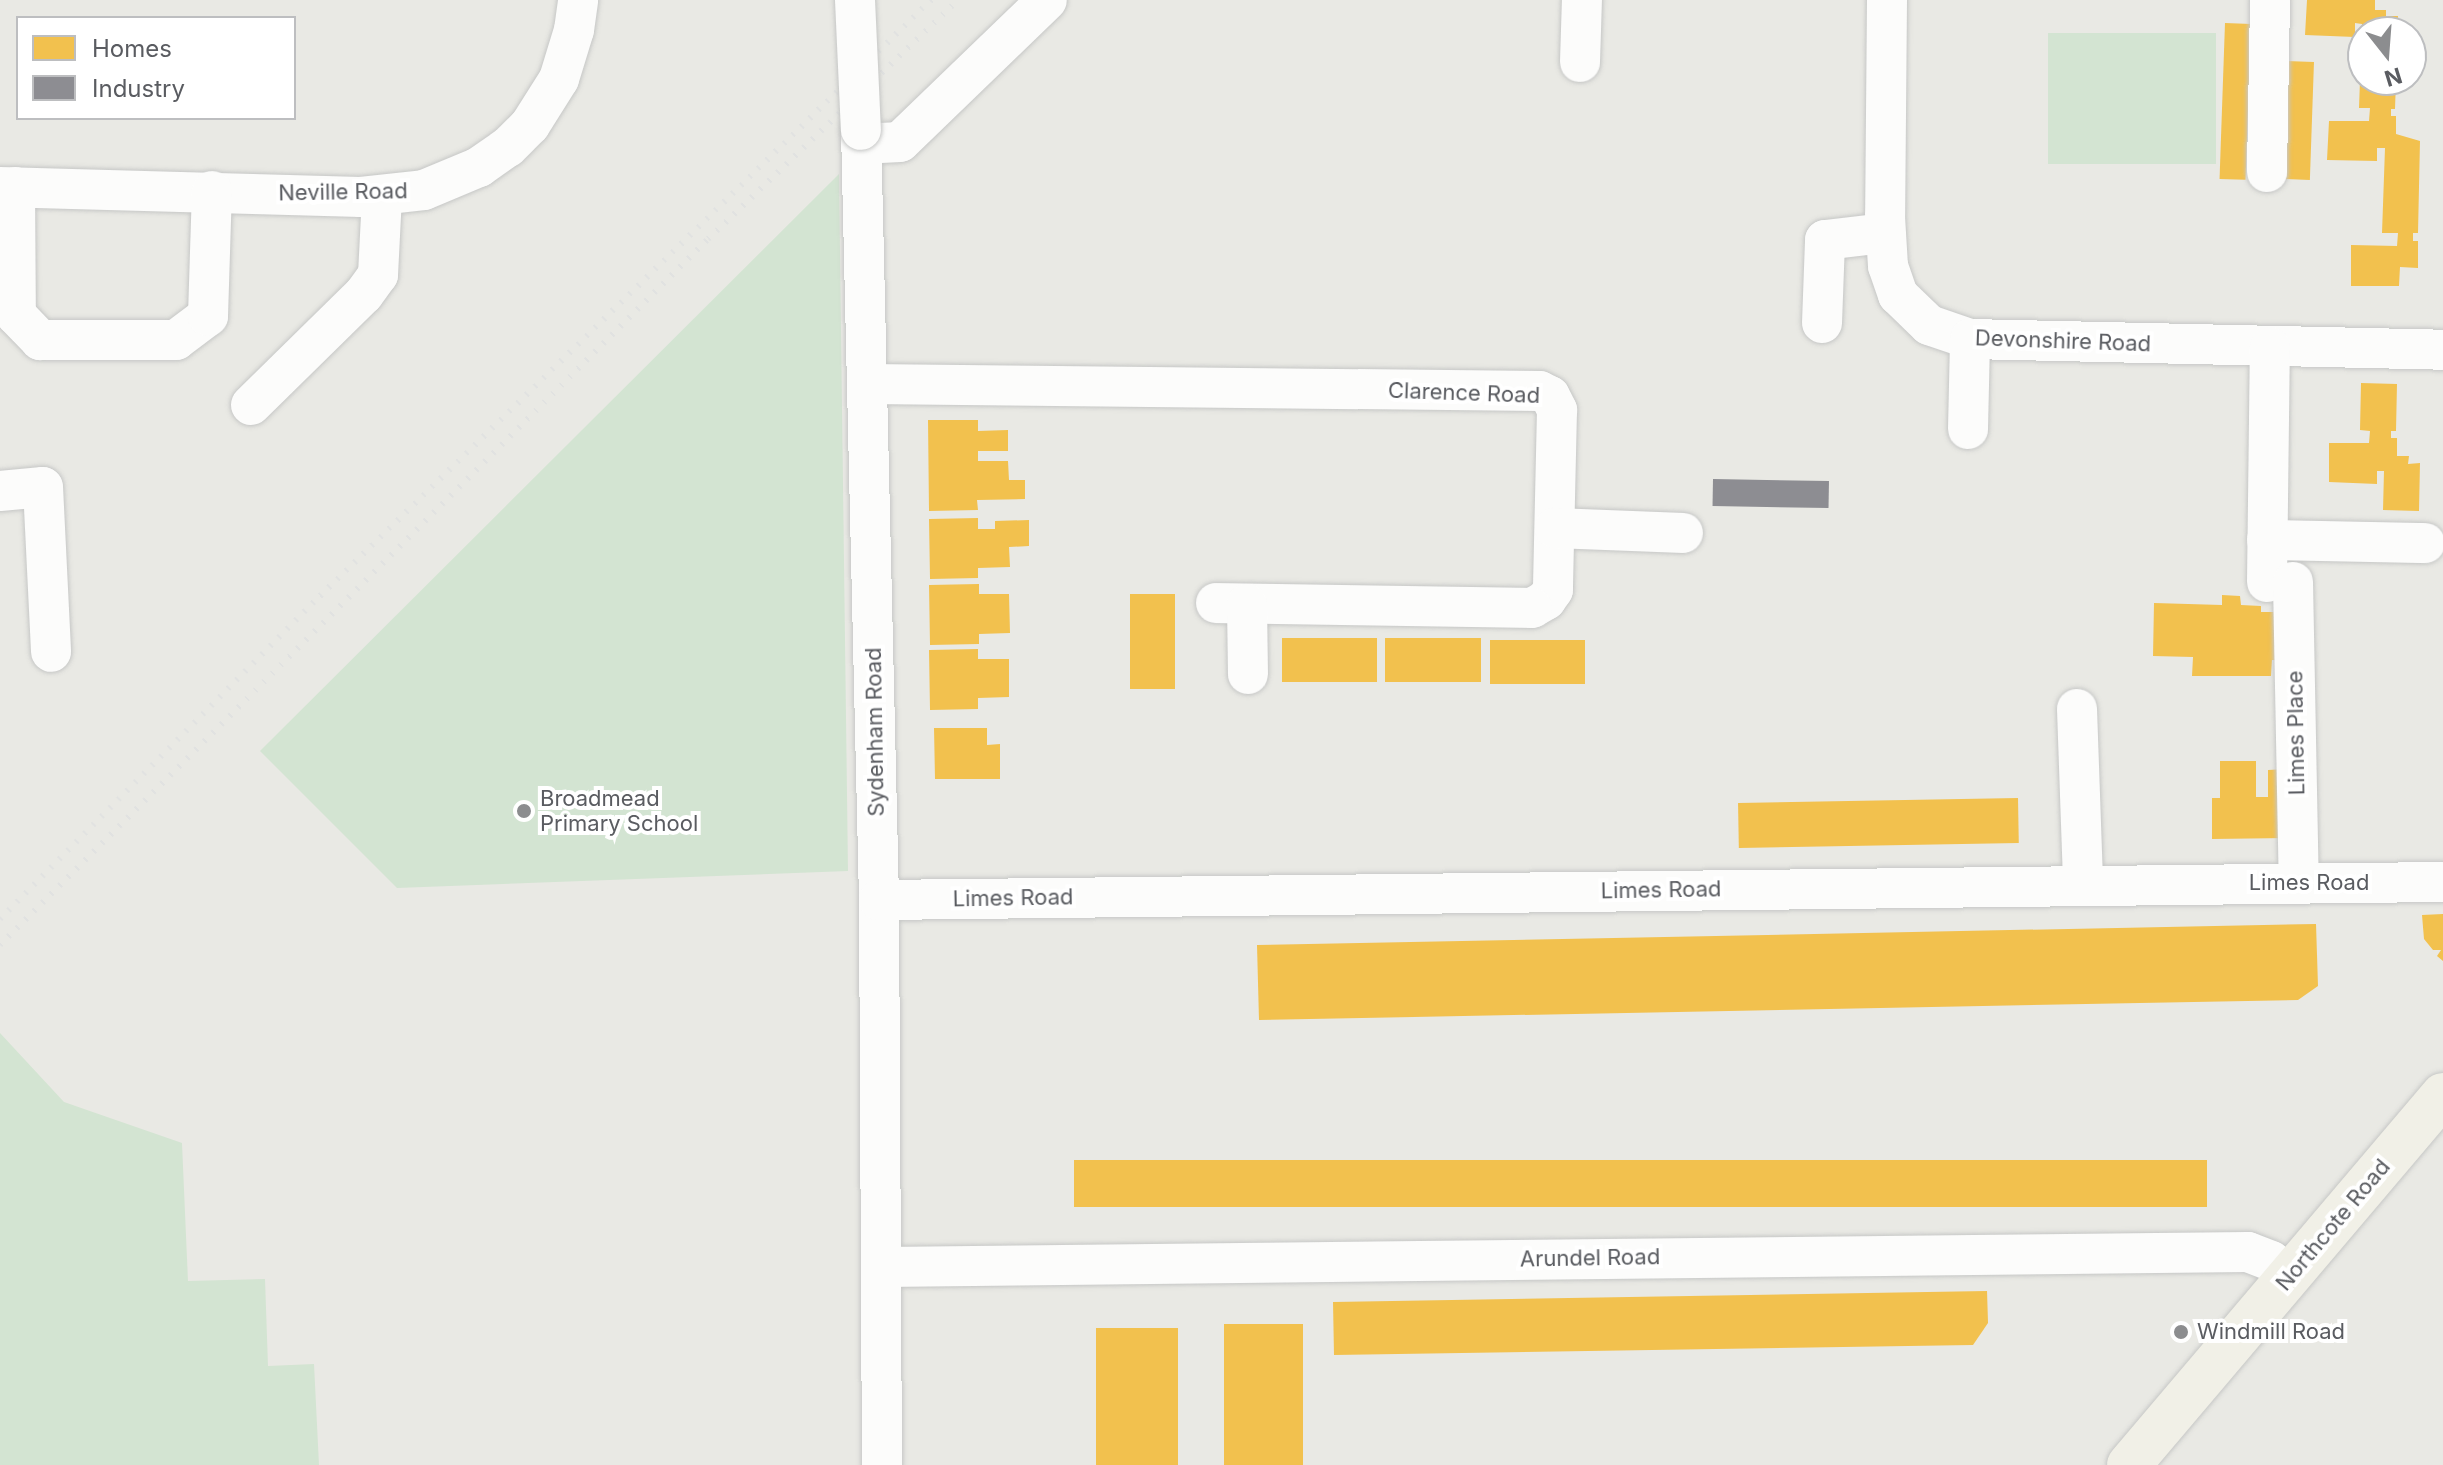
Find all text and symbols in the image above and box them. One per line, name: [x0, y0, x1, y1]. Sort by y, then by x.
legend: [16, 16, 296, 120]
north arrow: [2347, 16, 2427, 96]
text: Homes: [92, 34, 172, 63]
text: N: [2382, 62, 2405, 92]
text: Industry: [92, 74, 185, 103]
street label: Neville Road: [278, 178, 408, 206]
street label: Devonshire Road: [1974, 325, 2152, 357]
street label: Clarence Road: [1388, 377, 1540, 409]
street label: Sydenham Road: [860, 647, 890, 817]
street label: Limes Place: [2282, 670, 2310, 796]
place label: Broadmead Primary School: [540, 785, 698, 836]
marker: Broadmead Primary School: [515, 802, 533, 820]
street label: Limes Road: [2249, 870, 2369, 896]
street label: Limes Road: [1600, 876, 1722, 904]
street label: Limes Road: [952, 884, 1074, 912]
street label: Northcote Road: [2270, 1154, 2396, 1296]
street label: Arundel Road: [1520, 1244, 1660, 1272]
place label: Windmill Road: [2197, 1319, 2345, 1345]
marker: Windmill Road: [2172, 1323, 2190, 1341]

